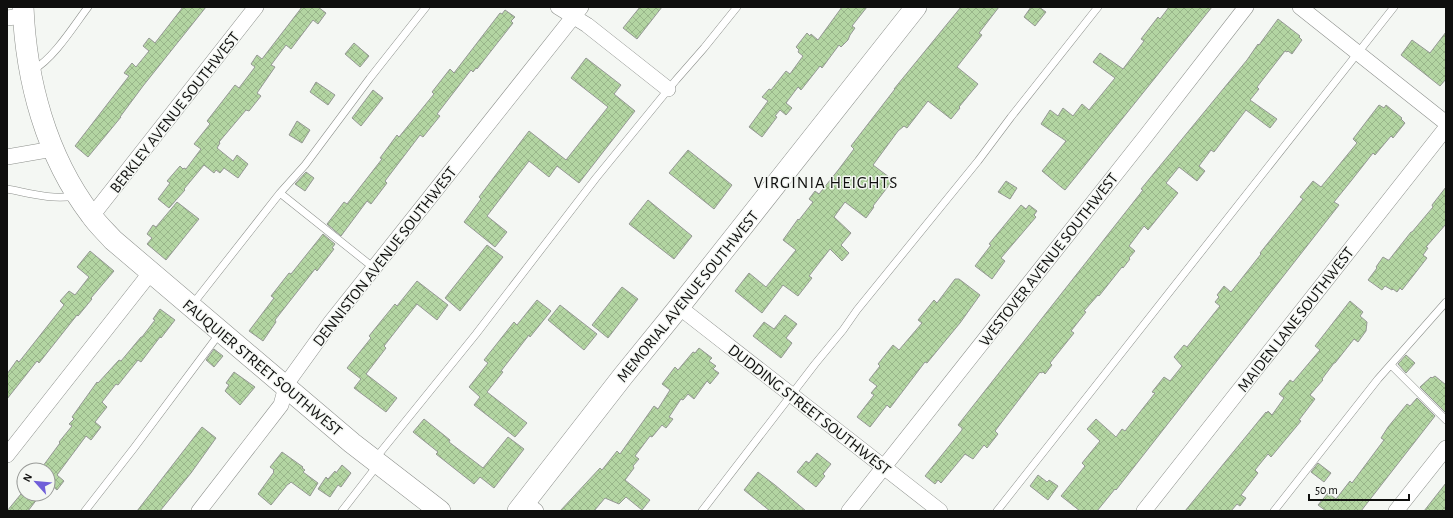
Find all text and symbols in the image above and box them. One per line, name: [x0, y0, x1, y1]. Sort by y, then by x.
street label: BERKLEY AVENUE SOUTHWEST: [107, 29, 243, 196]
street label: DENNISTON AVENUE SOUTHWEST: [310, 164, 460, 349]
street label: WESTOVER AVENUE SOUTHWEST: [976, 170, 1121, 349]
district label: VIRGINIA HEIGHTS: [754, 174, 898, 191]
street label: MEMORIAL AVENUE SOUTHWEST: [614, 208, 762, 385]
street label: MAIDEN LANE SOUTHWEST: [1235, 244, 1357, 395]
street label: FAUQUIER STREET SOUTHWEST: [179, 297, 345, 440]
street label: DUDDING STREET SOUTHWEST: [725, 341, 894, 478]
north arrow: [16, 462, 56, 502]
text: N: [21, 472, 34, 484]
scale bar: [1309, 476, 1409, 502]
text: 50 m: [1315, 484, 1338, 496]

